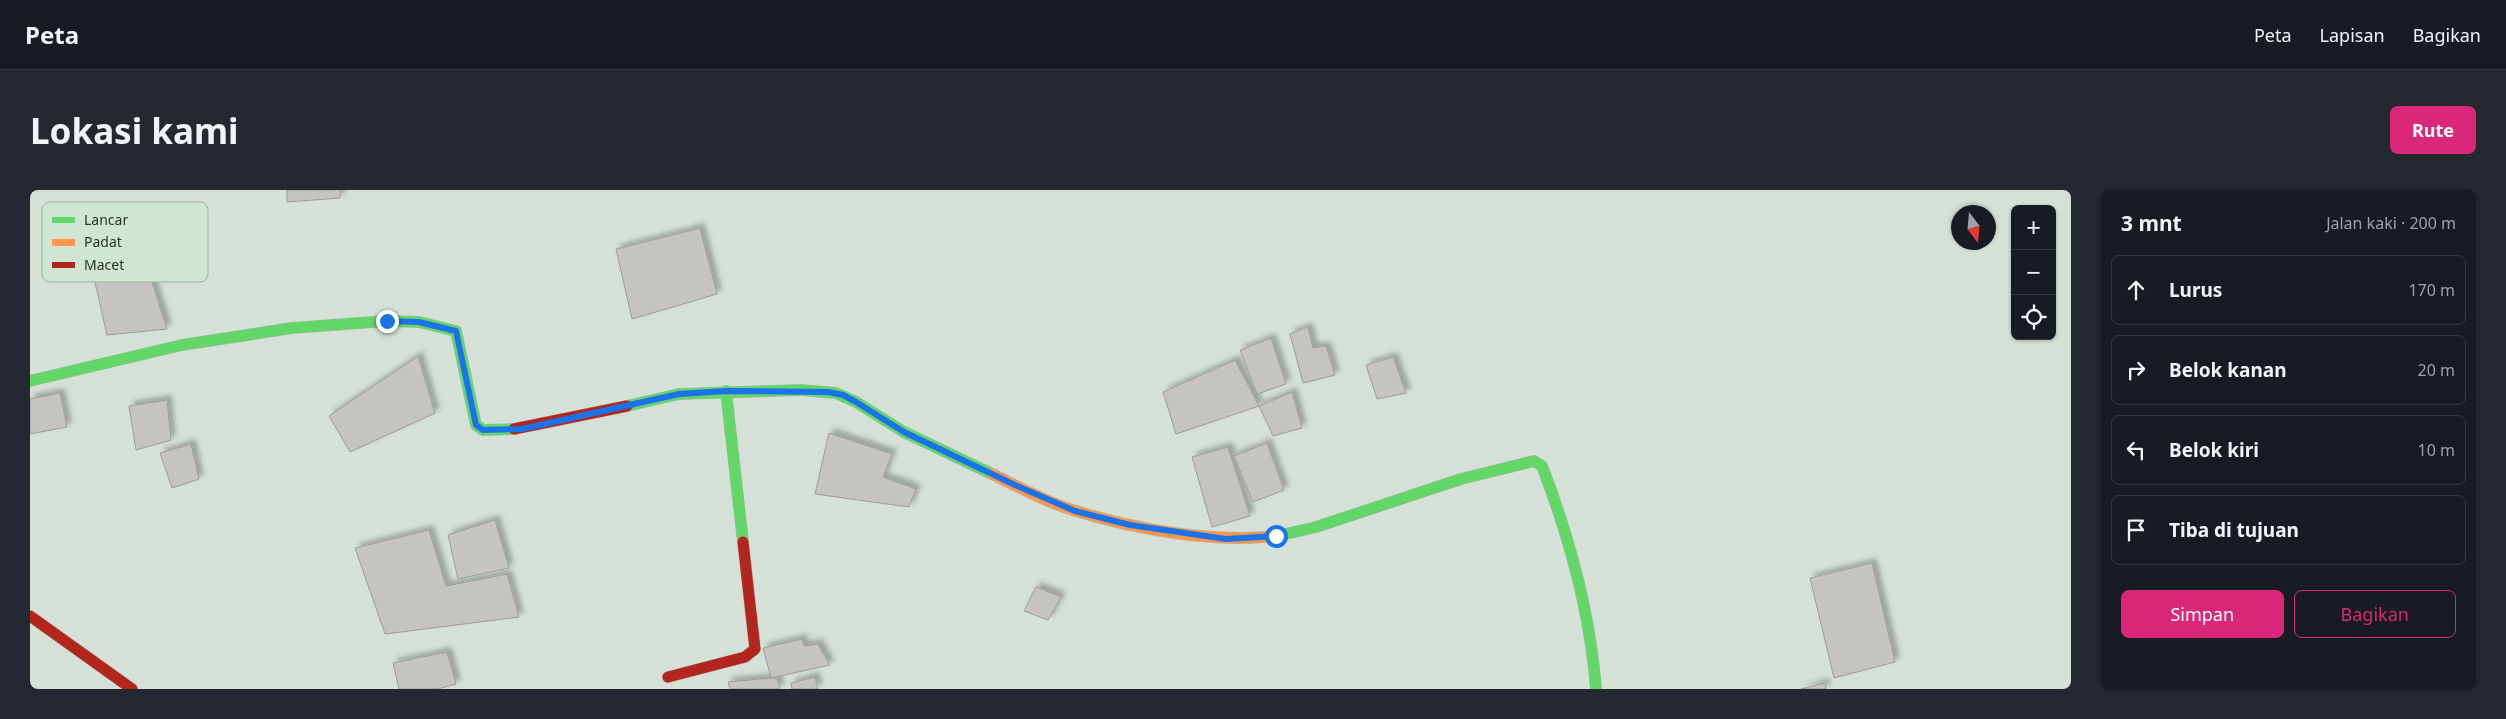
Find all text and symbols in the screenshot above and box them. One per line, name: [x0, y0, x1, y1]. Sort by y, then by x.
text: Peta: [25, 18, 79, 51]
text: Peta: [2254, 23, 2292, 47]
text: Lapisan: [2320, 23, 2385, 47]
text: Bagikan: [2413, 23, 2481, 47]
button: Rute: [2390, 106, 2476, 154]
text: Lokasi kami: [30, 107, 239, 154]
legend: [42, 202, 208, 282]
north arrow: [1951, 205, 1996, 250]
map controls: [2011, 205, 2056, 340]
button: +: [2011, 205, 2056, 250]
text: 3 mnt: [2121, 209, 2182, 237]
text: Lancar: [84, 210, 128, 229]
text: Jalan kaki · 200 m: [2326, 212, 2456, 234]
text: Padat: [84, 232, 122, 251]
button: −: [2011, 250, 2056, 295]
text: Macet: [84, 255, 124, 274]
icon: ahead: [2122, 276, 2150, 304]
text: Lurus: [2169, 277, 2222, 303]
text: 170 m: [2408, 279, 2455, 301]
button: locate: [2011, 295, 2056, 340]
route end: [376, 310, 399, 333]
icon: right: [2122, 356, 2150, 384]
text: Belok kanan: [2169, 357, 2286, 383]
text: 20 m: [2418, 359, 2455, 381]
icon: left: [2122, 436, 2150, 464]
text: Belok kiri: [2169, 437, 2259, 463]
text: 10 m: [2418, 439, 2455, 461]
icon: arrive: [2122, 516, 2150, 544]
text: Tiba di tujuan: [2169, 517, 2299, 543]
route start: [1265, 525, 1288, 548]
button: Simpan: [2121, 590, 2284, 638]
button: Bagikan: [2294, 590, 2456, 638]

